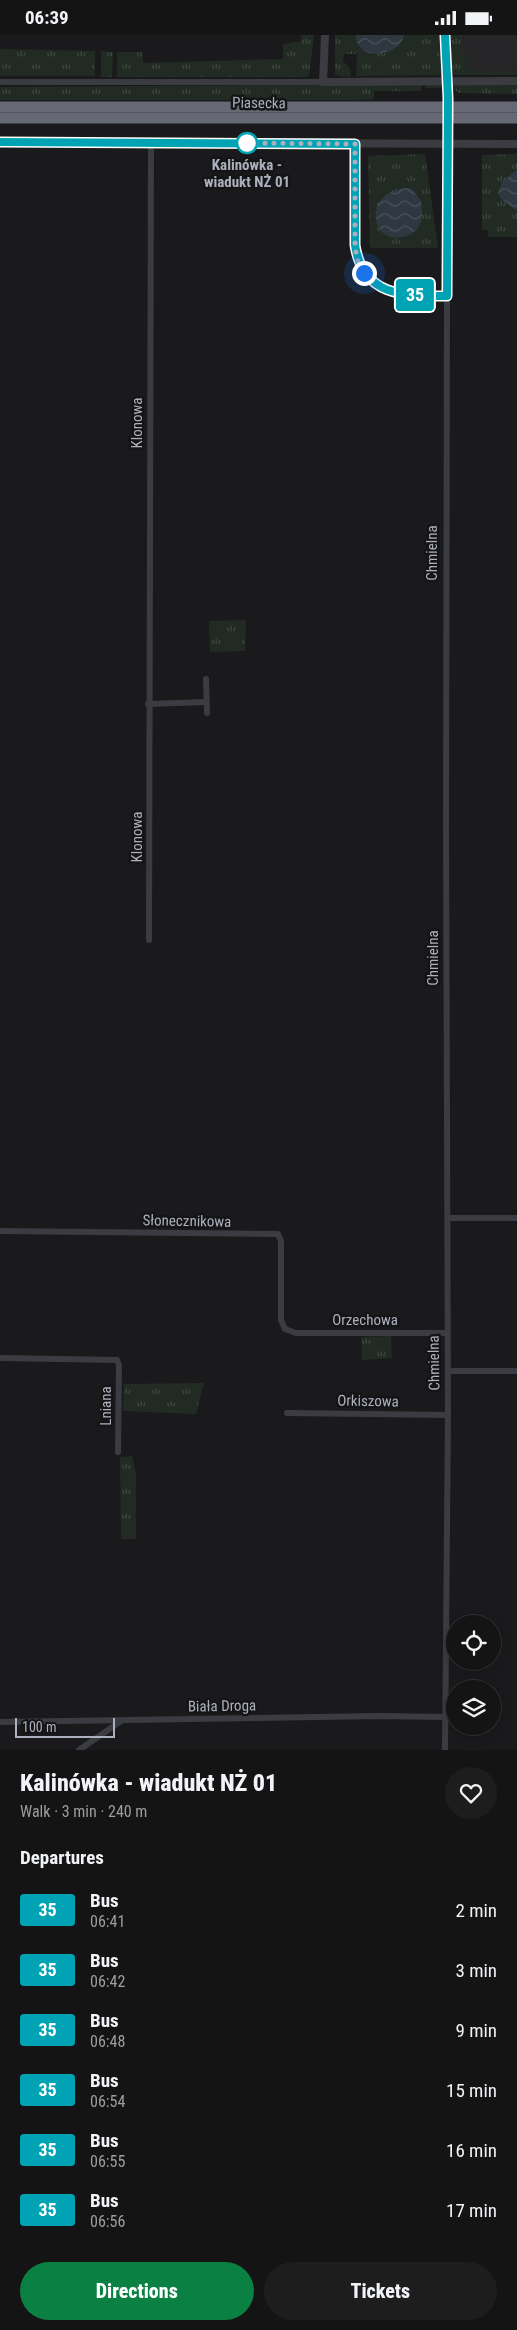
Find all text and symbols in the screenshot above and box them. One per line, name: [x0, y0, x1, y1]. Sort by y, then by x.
text: 06:39: [25, 6, 69, 29]
street label: Piasecka: [232, 94, 286, 112]
marker: Kalinówka - wiadukt NŻ 01: [236, 132, 258, 154]
place label: Kalinówka - wiadukt NŻ 01: [204, 156, 290, 191]
your location: [352, 261, 377, 286]
line badge: 35: [392, 279, 438, 311]
text: 35: [406, 284, 424, 305]
street label: Klonowa: [128, 398, 146, 448]
street label: Chmielna: [423, 525, 441, 581]
street label: Klonowa: [128, 812, 146, 862]
street label: Chmielna: [424, 930, 442, 986]
street label: Słonecznikowa: [142, 1211, 232, 1231]
street label: Orzechowa: [332, 1311, 398, 1329]
street label: Chmielna: [425, 1335, 443, 1391]
street label: Lniana: [97, 1386, 115, 1426]
street label: Orkiszowa: [337, 1391, 399, 1411]
map controls: [446, 1615, 501, 1735]
button: locate: [446, 1615, 501, 1670]
button: layers: [446, 1680, 501, 1735]
street label: Biała Droga: [188, 1696, 256, 1716]
scale bar: [15, 1715, 115, 1738]
text: 100 m: [22, 1719, 57, 1735]
button: heart: [445, 1767, 497, 1819]
text: Kalinówka - wiadukt NŻ 01: [20, 1769, 277, 1797]
text: Walk · 3 min · 240 m: [20, 1802, 147, 1821]
text: Departures: [20, 1846, 104, 1869]
text: Bus: [90, 1889, 119, 1912]
text: 35: [38, 1899, 57, 1920]
text: 2 min: [455, 1899, 497, 1922]
text: 06:41: [90, 1912, 125, 1931]
text: Bus: [90, 1949, 119, 1972]
text: 35: [38, 1959, 57, 1980]
text: 3 min: [455, 1959, 497, 1982]
text: 06:42: [90, 1972, 125, 1991]
text: Bus: [90, 2009, 119, 2032]
text: 35: [38, 2019, 57, 2040]
text: 9 min: [455, 2019, 497, 2042]
text: 06:48: [90, 2032, 125, 2051]
text: Bus: [90, 2069, 119, 2092]
text: 35: [38, 2079, 57, 2100]
text: 15 min: [446, 2079, 497, 2102]
text: 06:54: [90, 2092, 125, 2111]
text: Bus: [90, 2129, 119, 2152]
text: 35: [38, 2139, 57, 2160]
text: 16 min: [446, 2139, 497, 2162]
text: 06:55: [90, 2152, 125, 2171]
text: Bus: [90, 2189, 119, 2212]
text: 35: [38, 2199, 57, 2220]
text: 17 min: [446, 2199, 497, 2222]
text: 06:56: [90, 2212, 125, 2231]
button: Directions: [20, 2262, 254, 2320]
button: Tickets: [264, 2262, 497, 2320]

